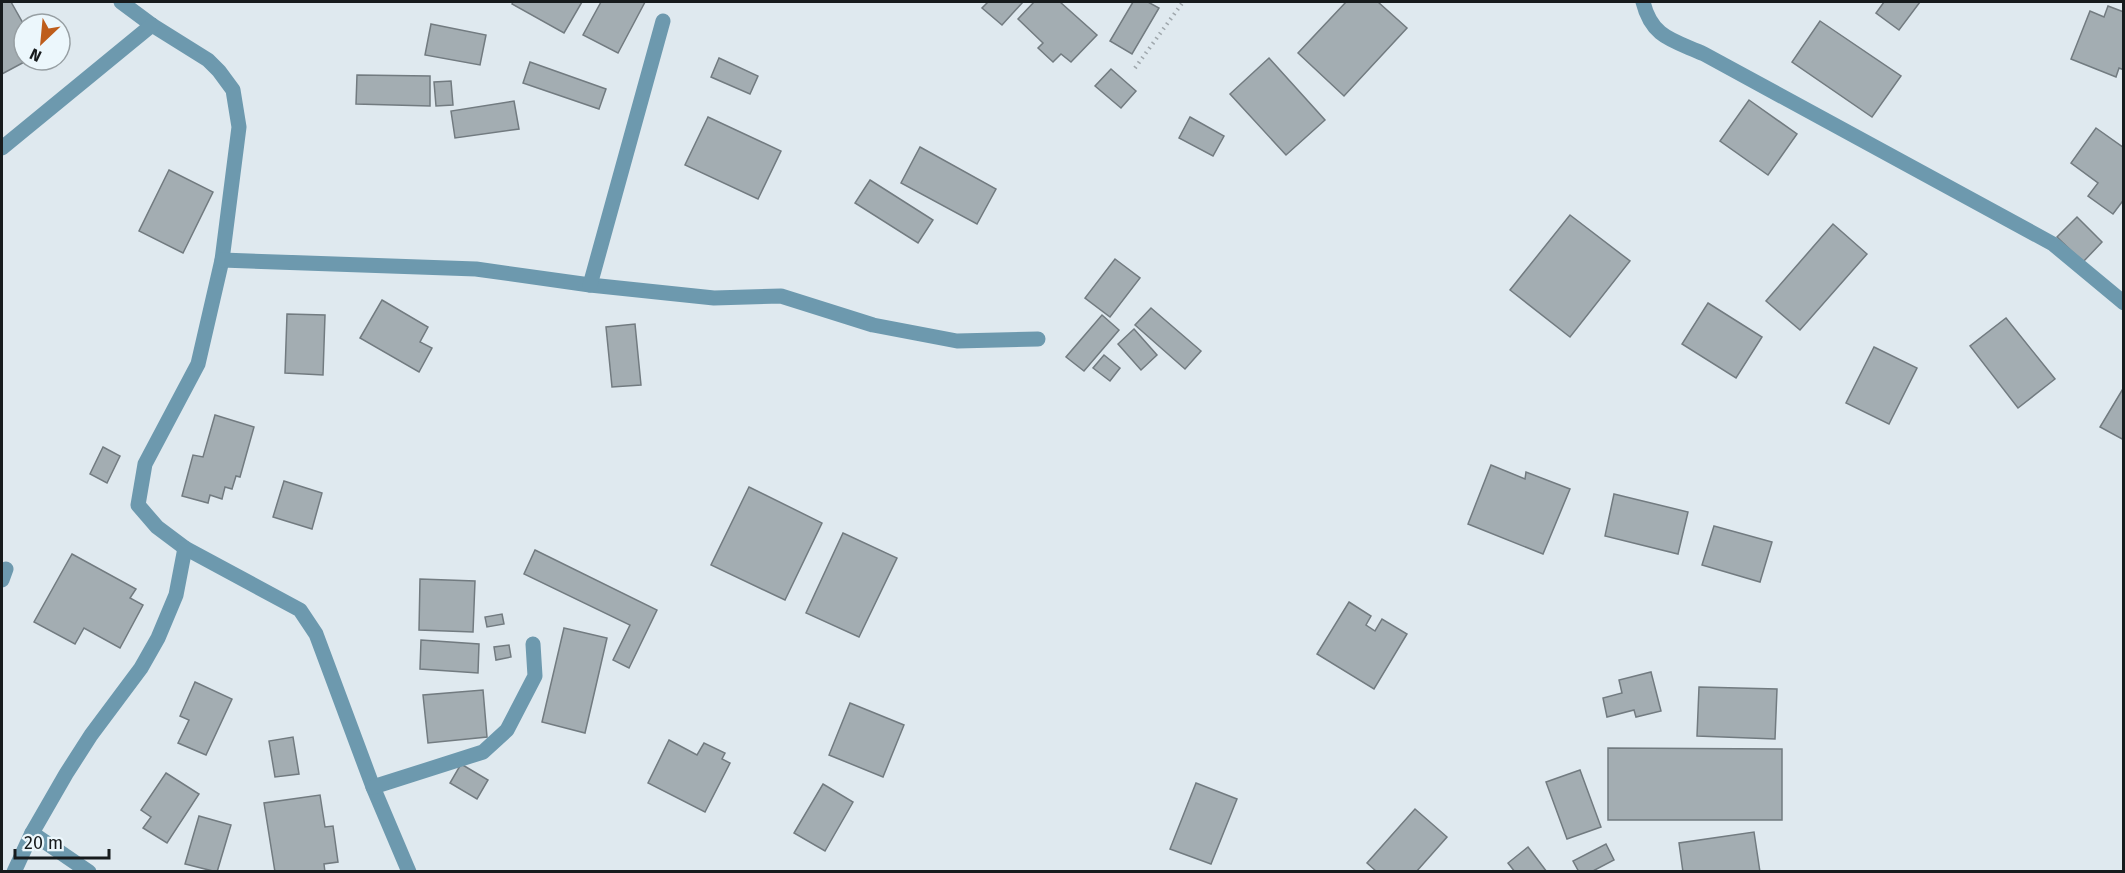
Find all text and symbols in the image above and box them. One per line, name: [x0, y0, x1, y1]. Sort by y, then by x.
north arrow: [12, 12, 72, 72]
text: N: [27, 44, 45, 66]
scale bar: [15, 822, 110, 860]
text: 20 m: [24, 832, 63, 854]

